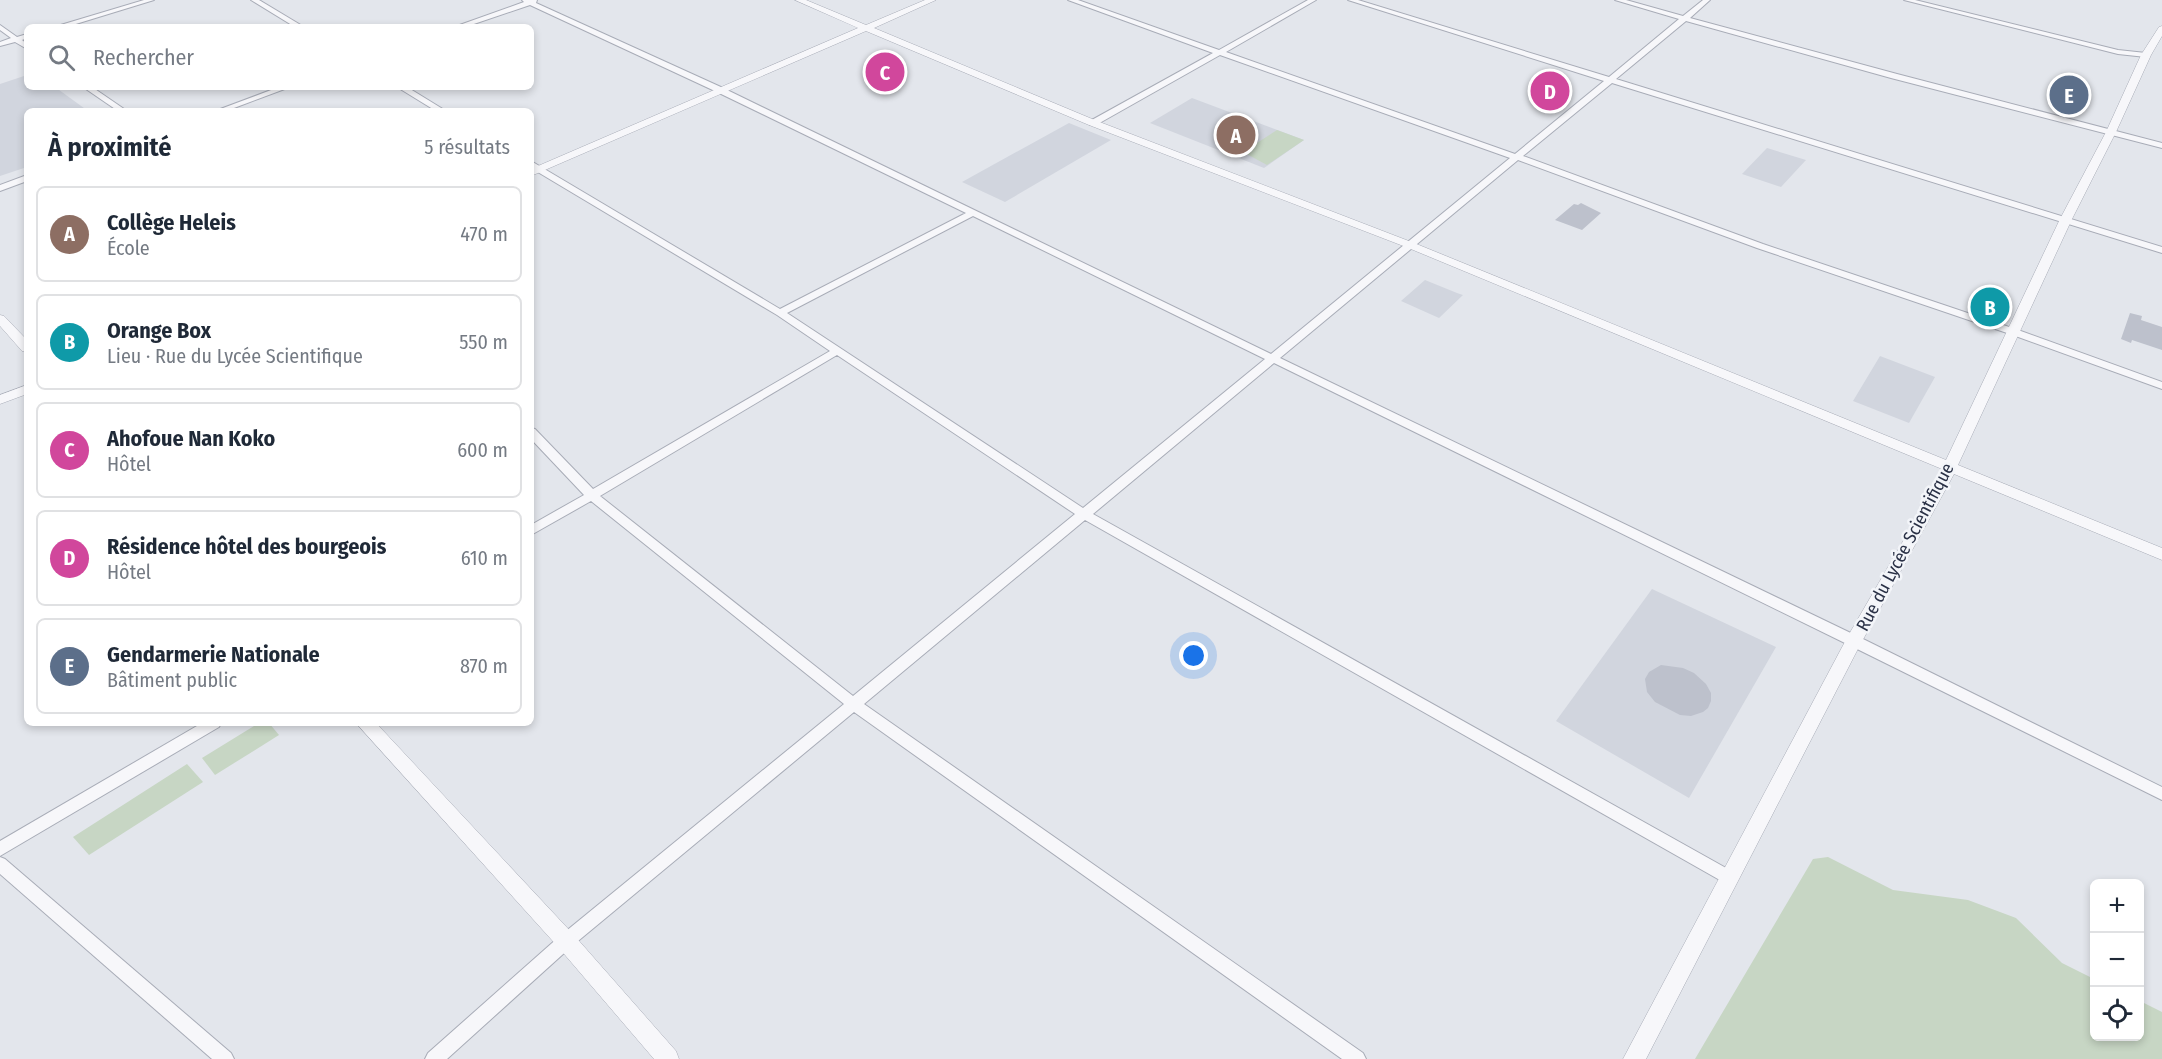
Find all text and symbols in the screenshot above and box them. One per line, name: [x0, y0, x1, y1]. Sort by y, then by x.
search box: [24, 24, 534, 90]
icon: search: [45, 41, 78, 74]
text: Rechercher: [93, 44, 194, 71]
pin: C: [866, 50, 904, 94]
pin: D: [1530, 68, 1570, 113]
pin: E: [2050, 72, 2088, 118]
pin: A: [1216, 112, 1256, 158]
text: À proximité: [48, 132, 171, 163]
text: 5 résultats: [424, 135, 510, 159]
text: Collège Heleis: [107, 209, 236, 236]
text: A: [64, 222, 75, 246]
text: 470 m: [460, 222, 508, 246]
text: École: [107, 236, 150, 260]
pin: B: [1970, 284, 2010, 330]
text: Orange Box: [107, 317, 211, 344]
text: B: [64, 330, 75, 354]
text: 550 m: [459, 330, 508, 354]
text: Lieu · Rue du Lycée Scientifique: [107, 344, 363, 368]
text: Ahofoue Nan Koko: [107, 425, 275, 452]
text: C: [64, 438, 75, 462]
text: 600 m: [457, 438, 508, 462]
text: Hôtel: [107, 452, 151, 476]
street label: Rue du Lycée Scientifique: [1851, 459, 1959, 635]
text: Résidence hôtel des bourgeois: [107, 533, 386, 560]
text: D: [64, 546, 75, 570]
text: 610 m: [461, 546, 508, 570]
text: Hôtel: [107, 560, 151, 584]
text: Gendarmerie Nationale: [107, 641, 320, 668]
your location: [1179, 641, 1208, 670]
text: E: [65, 654, 74, 678]
text: 870 m: [460, 654, 508, 678]
text: Bâtiment public: [107, 668, 237, 692]
map controls: [2090, 879, 2144, 1041]
button: +: [2090, 879, 2144, 933]
button: −: [2090, 933, 2144, 987]
button: locate: [2090, 987, 2144, 1041]

